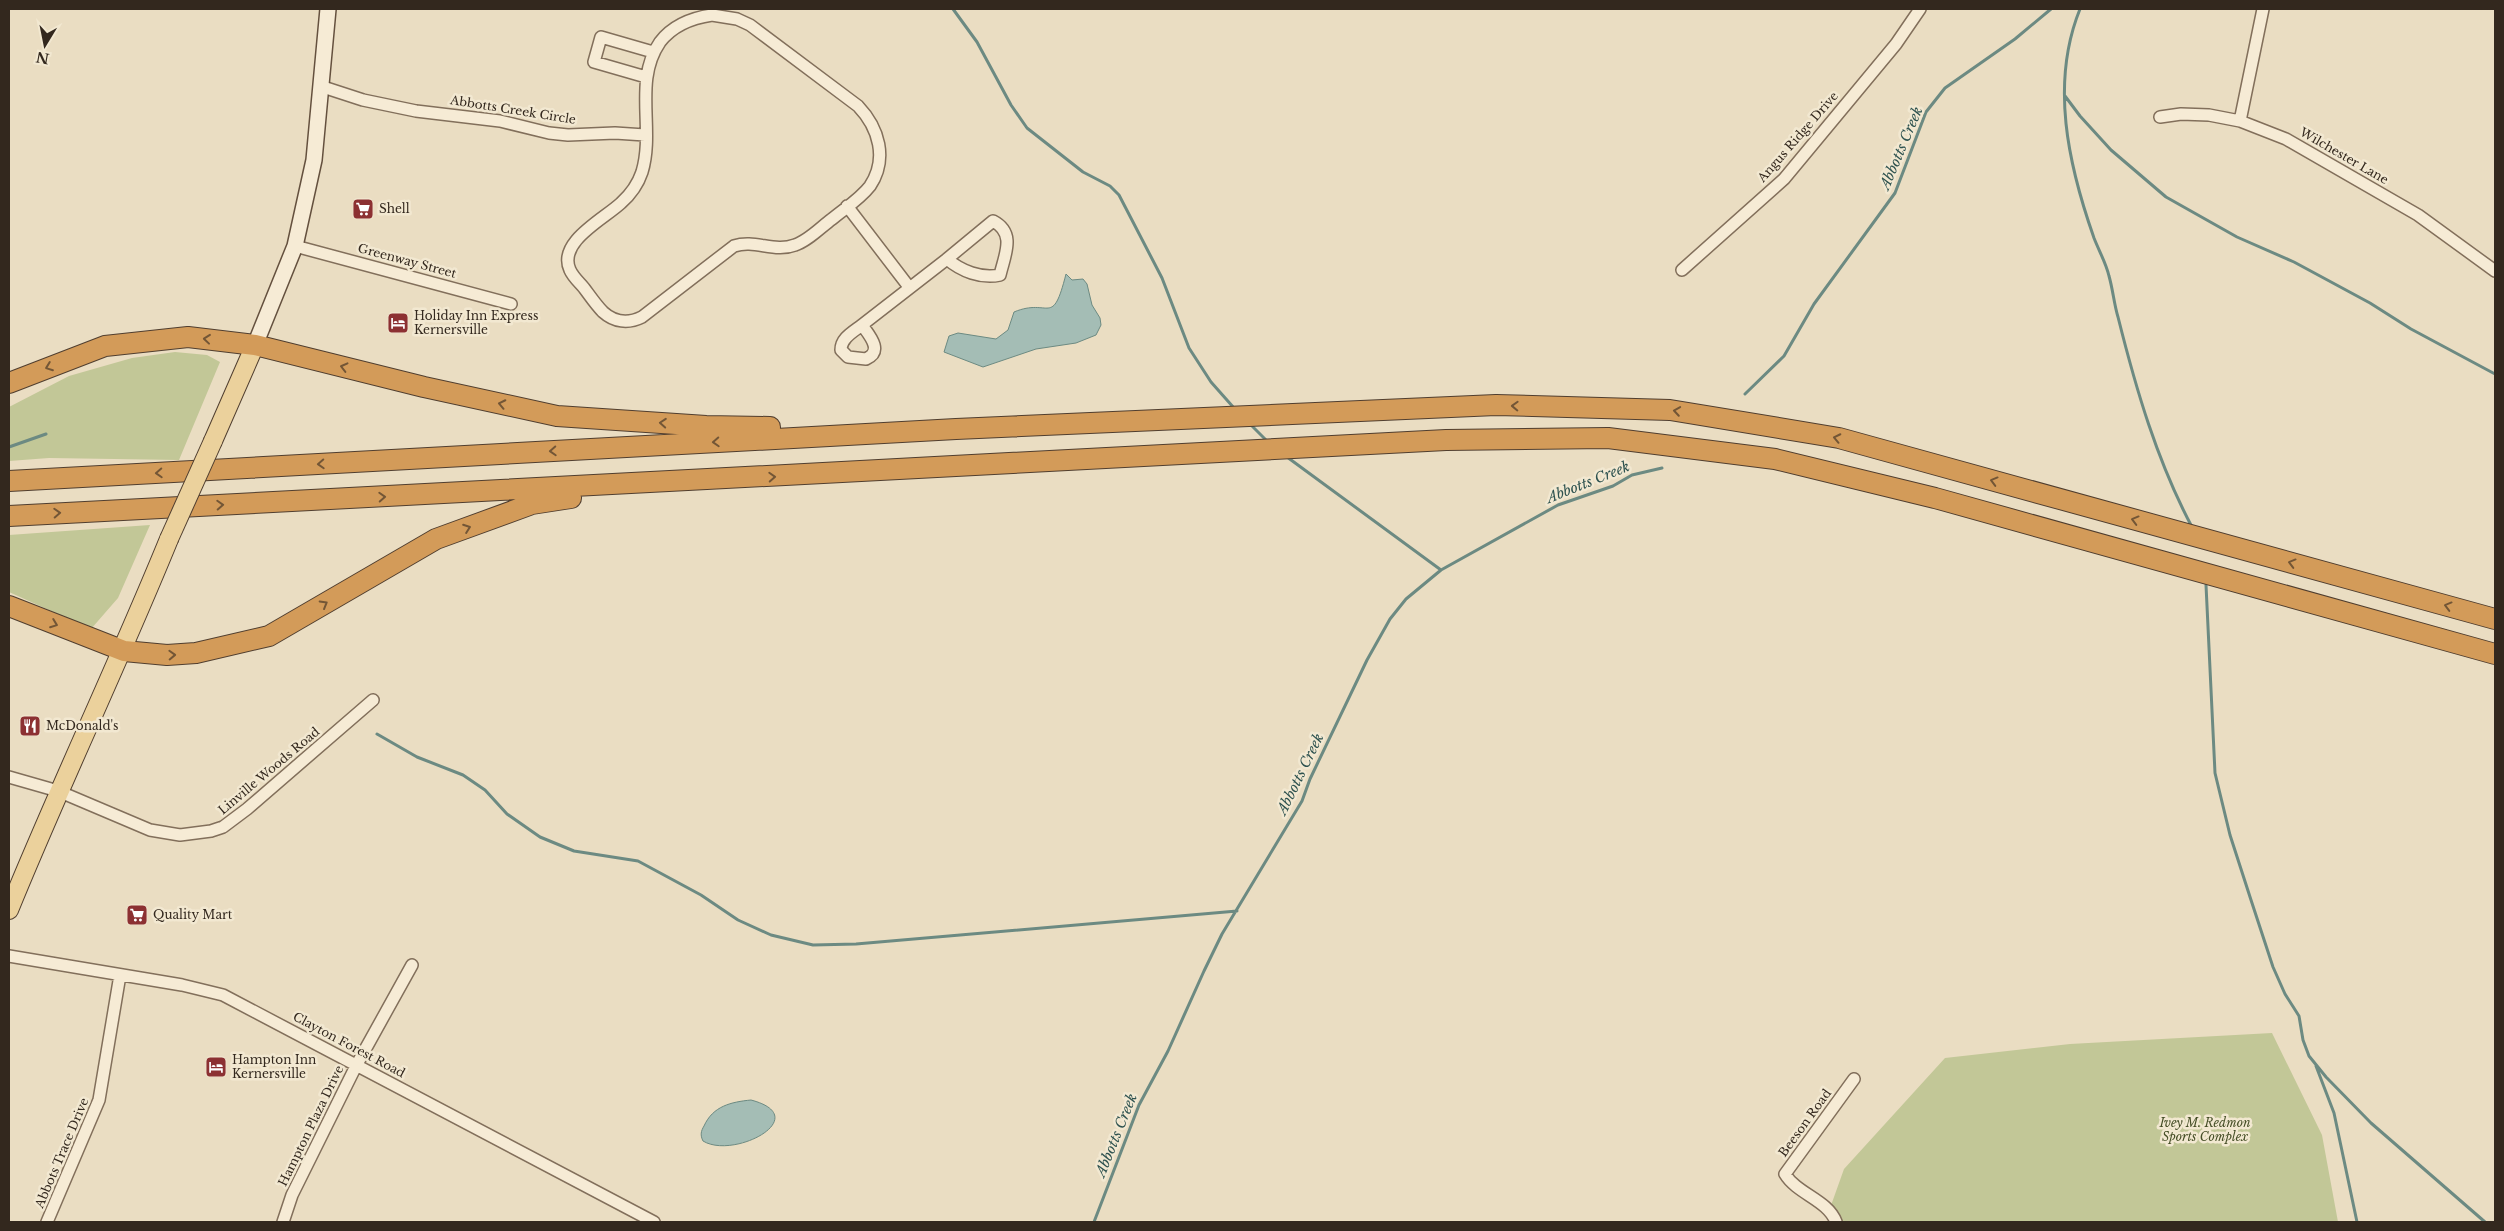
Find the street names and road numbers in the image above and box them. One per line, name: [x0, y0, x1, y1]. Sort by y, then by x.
street label: Angus Ridge Drive: [1754, 88, 1841, 186]
street label: Abbotts Creek Circle: [448, 92, 577, 127]
street label: Wilchester Lane: [2296, 124, 2391, 187]
street label: Greenway Street: [356, 240, 458, 281]
street label: Linville Woods Road: [215, 724, 322, 817]
street label: Clayton Forest Road: [291, 1009, 408, 1081]
street label: Hampton Plaza Drive: [275, 1063, 346, 1189]
street label: Beeson Road: [1775, 1086, 1834, 1159]
street label: Abbots Trace Drive: [31, 1095, 92, 1211]

